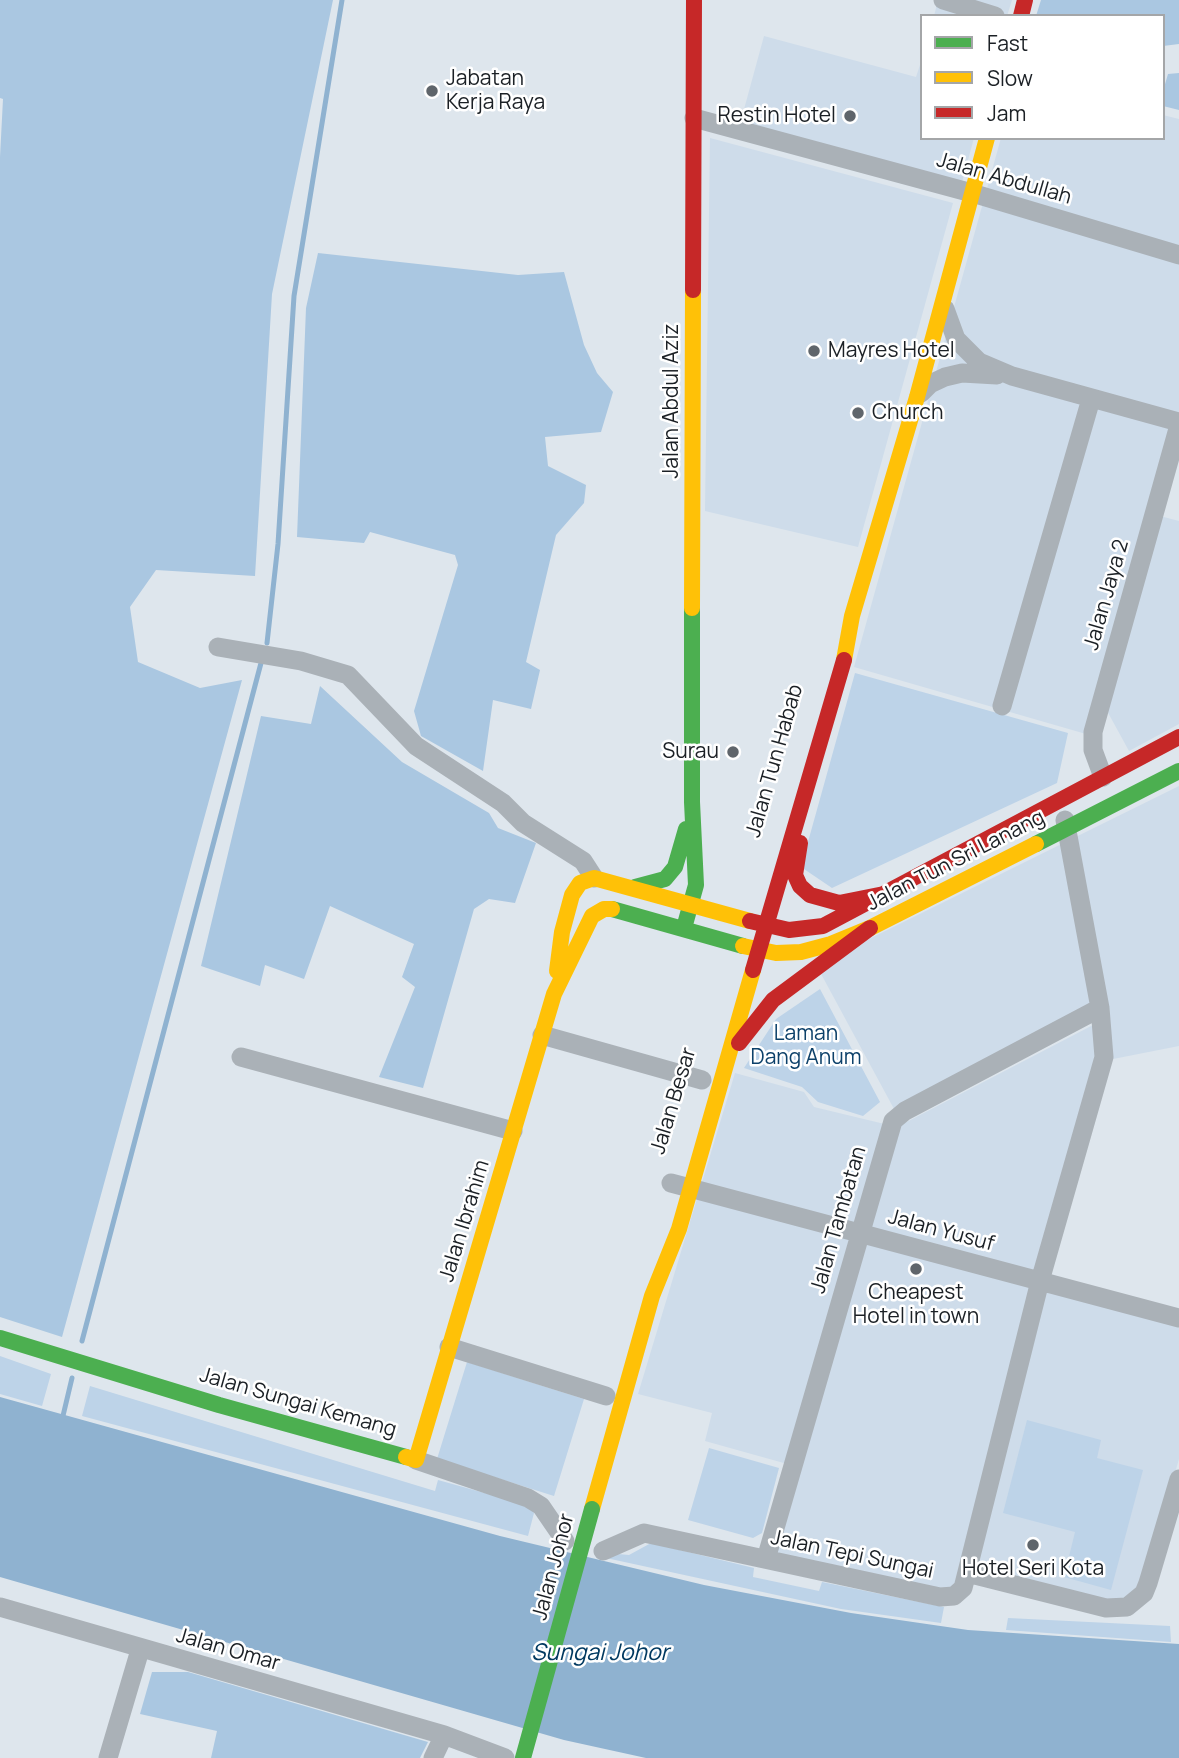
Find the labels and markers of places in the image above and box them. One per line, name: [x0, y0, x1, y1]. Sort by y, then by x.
place label: Jabatan Kerja Raya: [446, 66, 545, 116]
marker: Jabatan Kerja Raya: [424, 83, 440, 99]
place label: Restin Hotel: [718, 103, 836, 129]
marker: Restin Hotel: [842, 108, 858, 124]
place label: Mayres Hotel: [828, 338, 955, 364]
marker: Mayres Hotel: [806, 343, 822, 359]
place label: Church: [872, 400, 943, 426]
marker: Church: [850, 405, 866, 421]
place label: Surau: [662, 739, 719, 765]
marker: Surau: [725, 744, 741, 760]
marker: Cheapest Hotel in town: [908, 1261, 924, 1277]
place label: Cheapest Hotel in town: [853, 1280, 979, 1330]
marker: Hotel Seri Kota: [1025, 1537, 1041, 1553]
place label: Hotel Seri Kota: [962, 1556, 1104, 1582]

